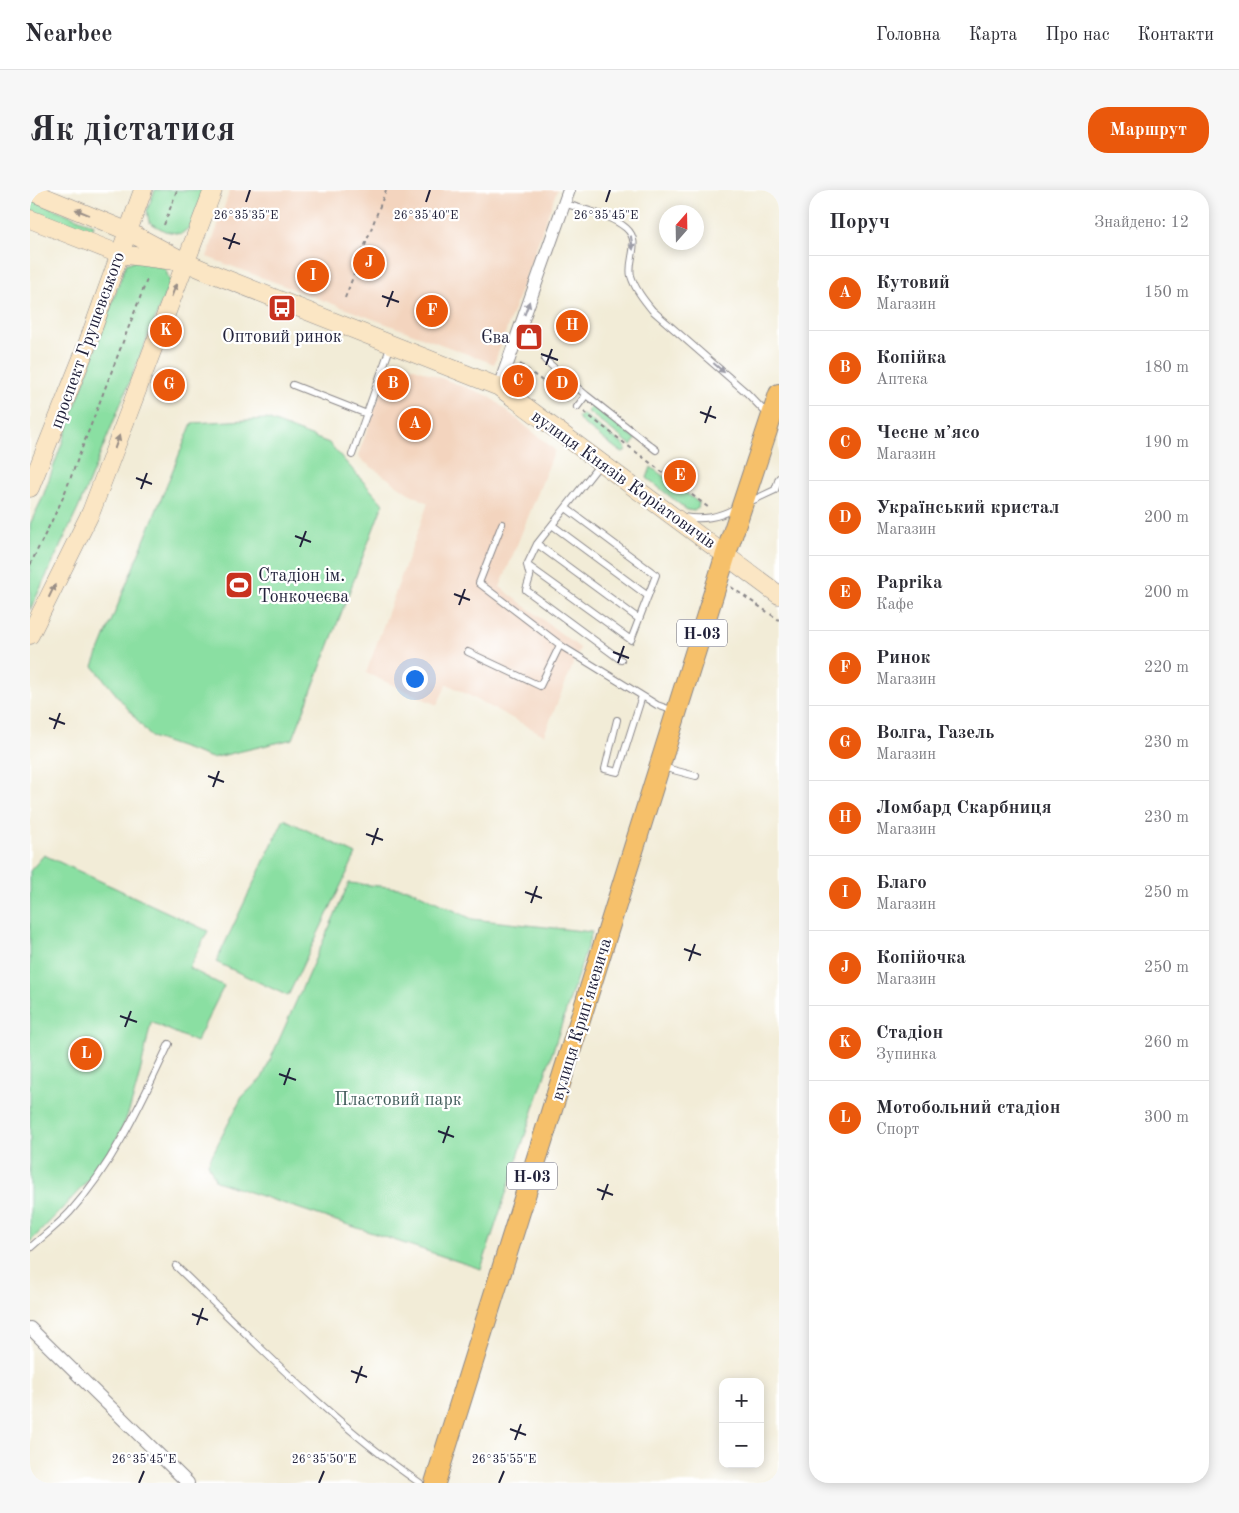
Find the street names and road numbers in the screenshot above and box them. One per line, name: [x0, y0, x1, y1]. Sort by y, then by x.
street label: проспект Грушевського: [48, 250, 128, 431]
street label: вулиця Князів Коріатовичів: [528, 407, 719, 552]
road number: Н-03: [677, 619, 727, 646]
street label: вулиця Крипʼякевича: [549, 936, 615, 1103]
road number: Н-03: [507, 1162, 557, 1189]

